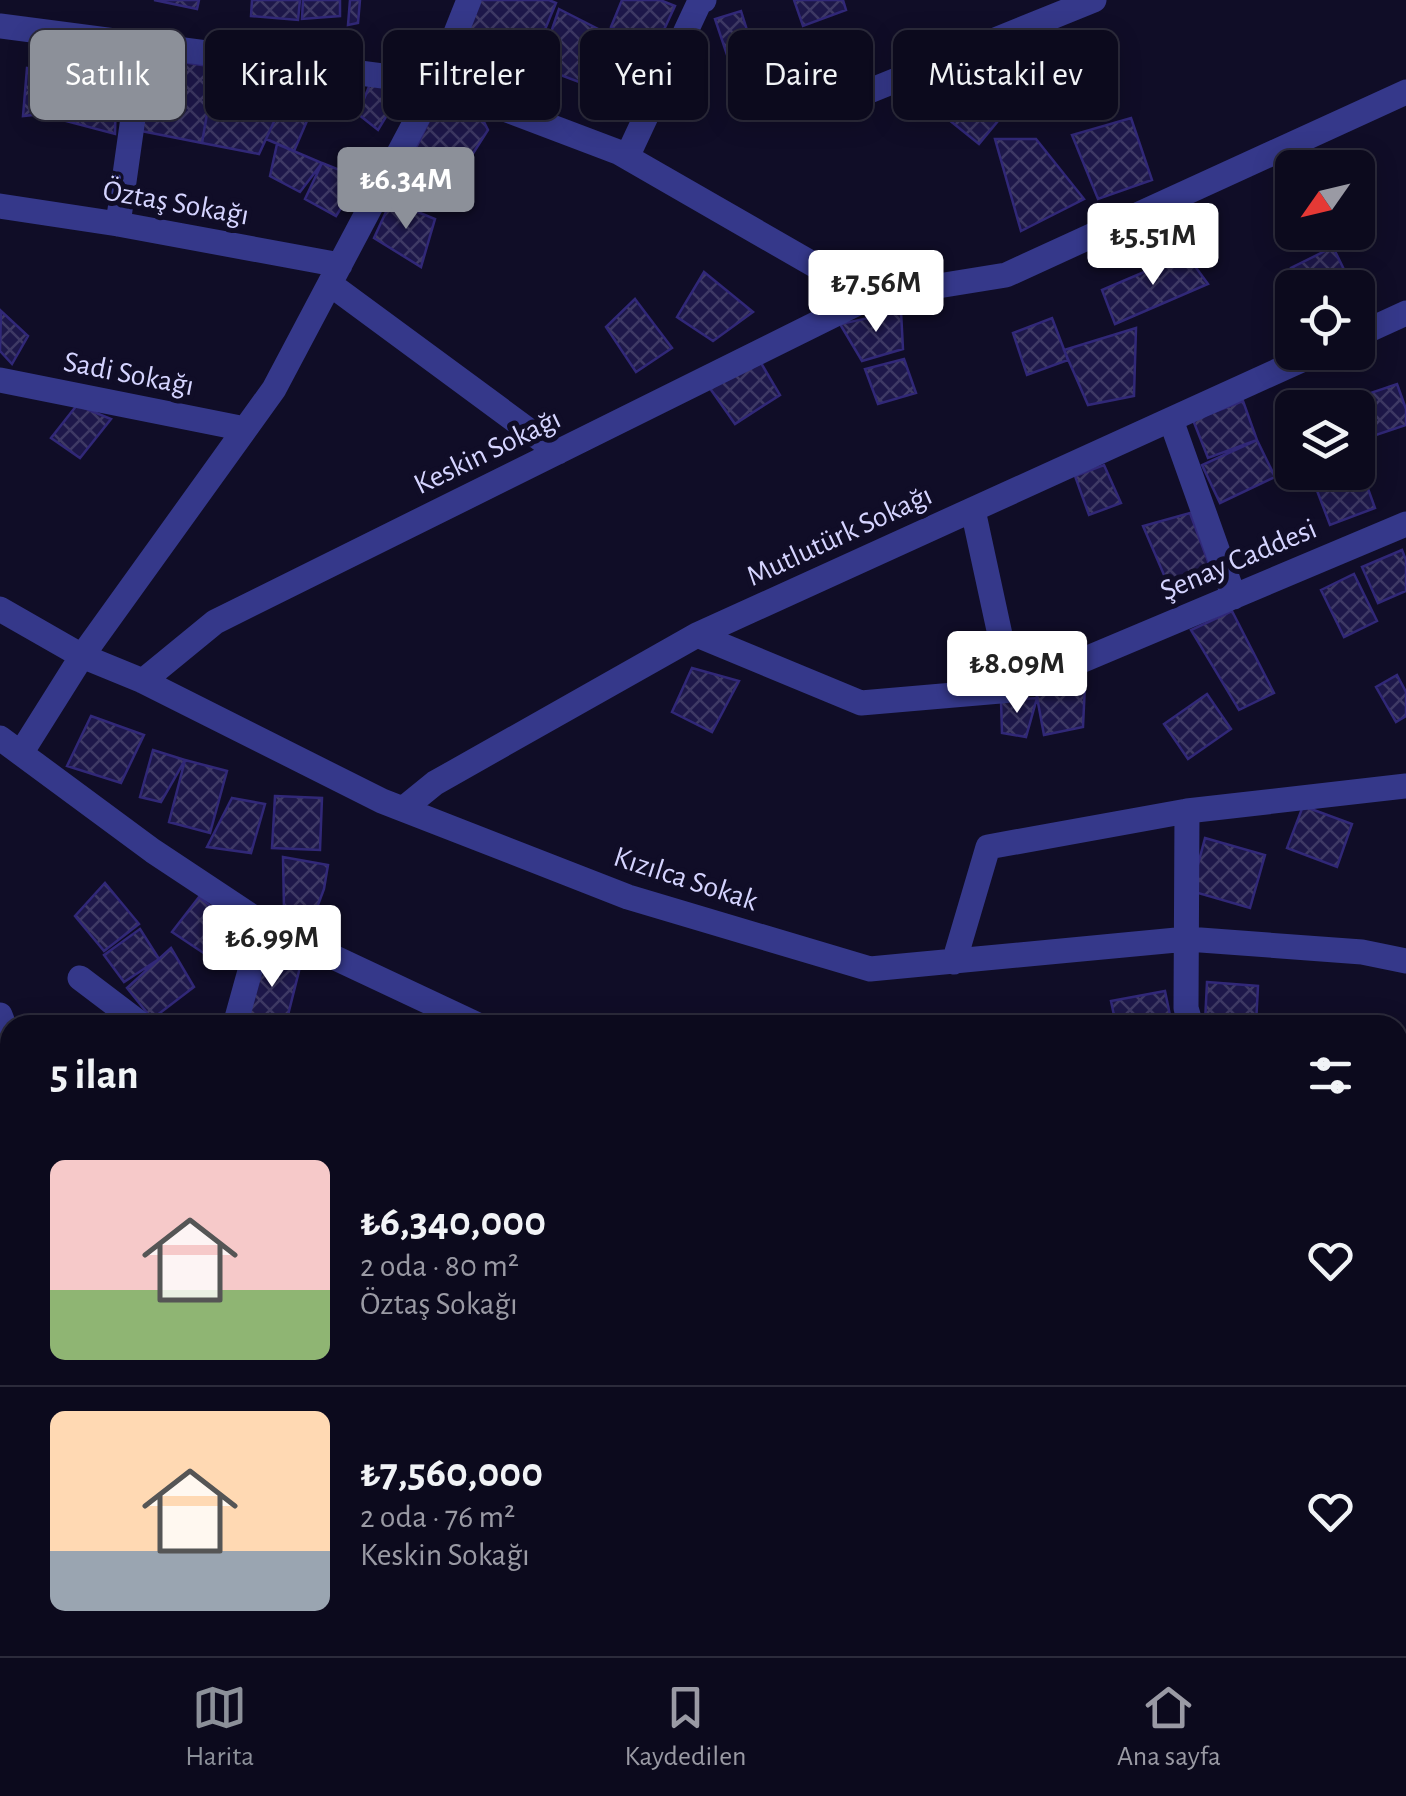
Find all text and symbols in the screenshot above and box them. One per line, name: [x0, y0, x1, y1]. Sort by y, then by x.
chip: Satılık: [30, 30, 185, 120]
chip: Kiralık: [205, 30, 363, 120]
chip: Filtreler: [383, 30, 560, 120]
chip: Yeni: [580, 30, 708, 120]
chip: Daire: [728, 30, 873, 120]
chip: Müstakil ev: [893, 30, 1118, 120]
pin: ₺6.34M: [325, 147, 487, 232]
north arrow: [1275, 150, 1375, 250]
map controls: [1275, 150, 1375, 490]
text: ₺6.34M: [359, 163, 453, 195]
street label: Öztaş Sokağı: [100, 174, 251, 231]
pin: ₺5.51M: [1072, 203, 1234, 288]
text: ₺5.51M: [1109, 219, 1197, 251]
pin: ₺7.56M: [795, 250, 957, 335]
text: ₺7.56M: [830, 266, 922, 298]
button: locate: [1275, 270, 1375, 370]
street label: Sadi Sokağı: [61, 347, 197, 401]
button: layers: [1275, 390, 1375, 490]
street label: Keskin Sokağı: [409, 404, 566, 500]
street label: Mutlutürk Sokağı: [742, 480, 937, 592]
street label: Şenay Caddesi: [1156, 514, 1321, 606]
pin: ₺8.09M: [936, 631, 1098, 716]
text: ₺8.09M: [969, 647, 1065, 679]
street label: Kızılca Sokak: [610, 842, 762, 916]
pin: ₺6.99M: [191, 905, 353, 990]
text: ₺6.99M: [225, 921, 319, 953]
icon: filters: [1303, 1048, 1358, 1103]
text: 5 ilan: [50, 1054, 139, 1096]
icon: home: [130, 1200, 250, 1320]
text: ₺6,340,000: [360, 1201, 546, 1243]
icon: heart: [1303, 1233, 1358, 1288]
text: 2 oda · 80 m²: [360, 1250, 519, 1282]
text: Öztaş Sokağı: [360, 1288, 518, 1320]
icon: home: [130, 1451, 250, 1571]
text: ₺7,560,000: [360, 1452, 543, 1494]
icon: heart: [1303, 1484, 1358, 1539]
text: 2 oda · 76 m²: [360, 1501, 515, 1533]
text: Keskin Sokağı: [360, 1539, 530, 1571]
tab: Harita: [185, 1680, 254, 1774]
tab: Kaydedilen: [624, 1680, 747, 1774]
tab: Ana sayfa: [1117, 1680, 1221, 1774]

